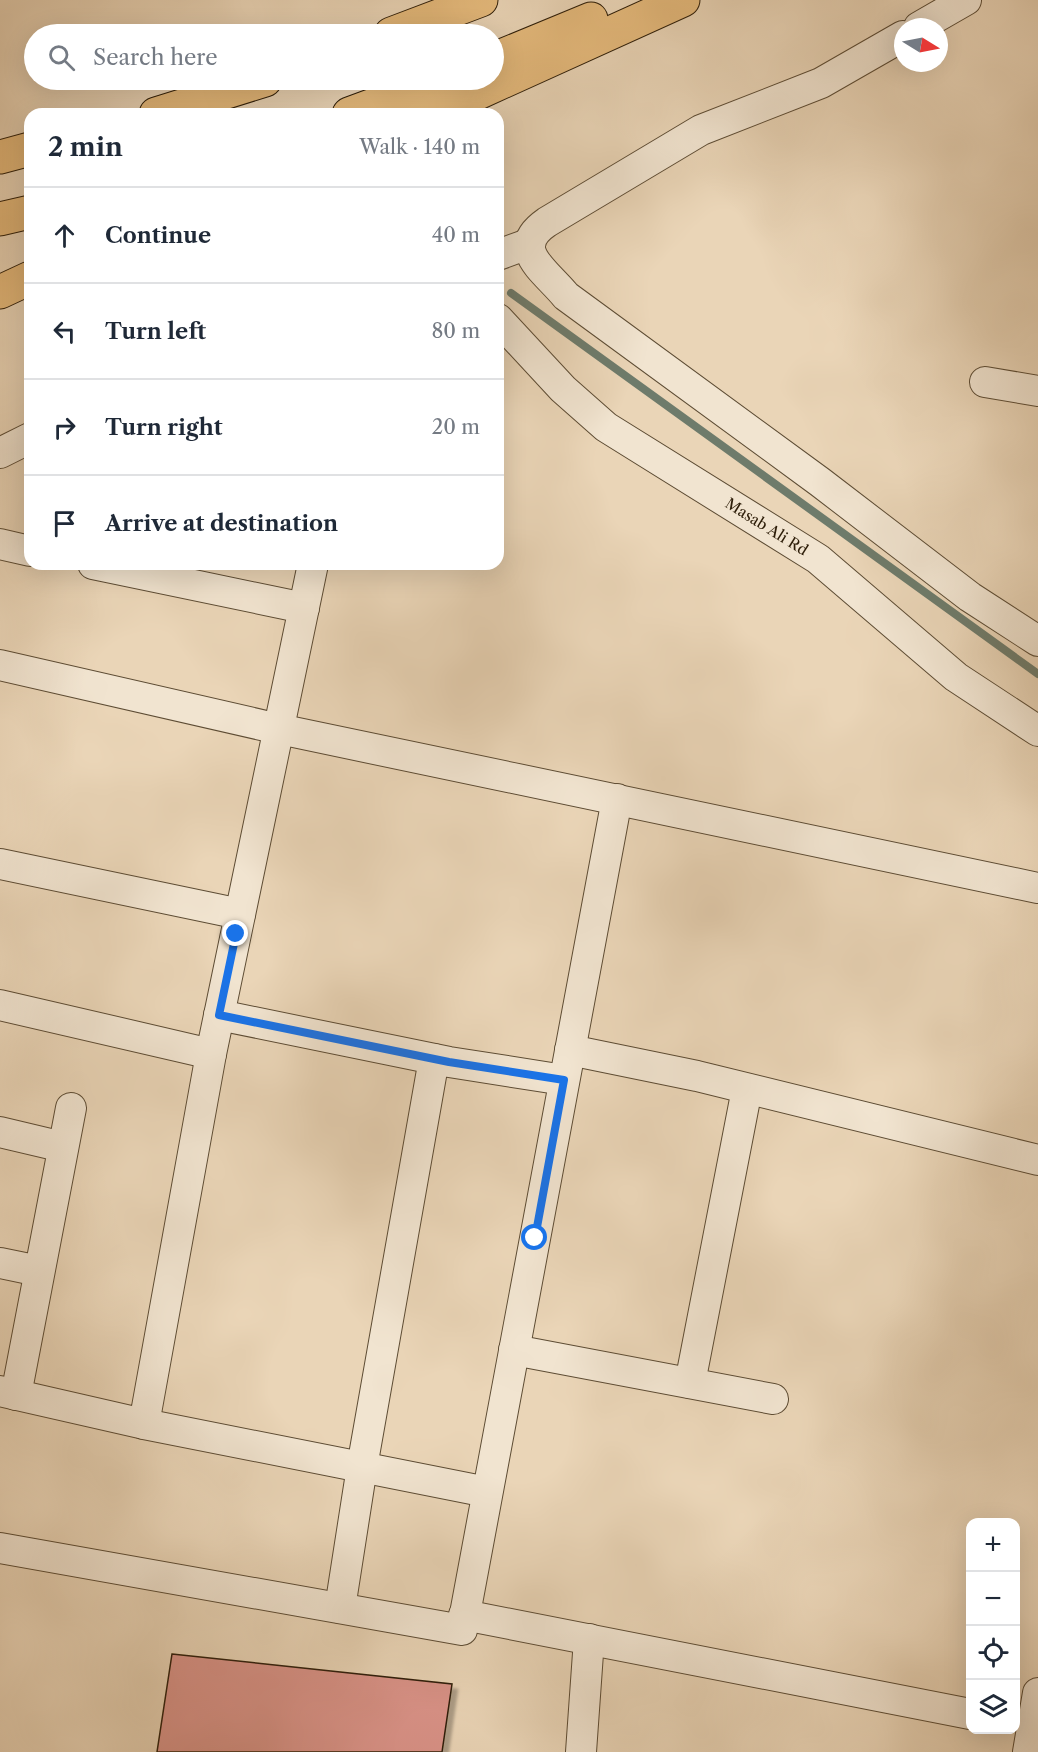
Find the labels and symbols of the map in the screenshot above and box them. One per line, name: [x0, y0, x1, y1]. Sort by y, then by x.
north arrow: [894, 18, 948, 72]
street label: Masab Ali Rd: [722, 494, 812, 559]
route end: [222, 920, 248, 946]
route start: [521, 1224, 547, 1250]

